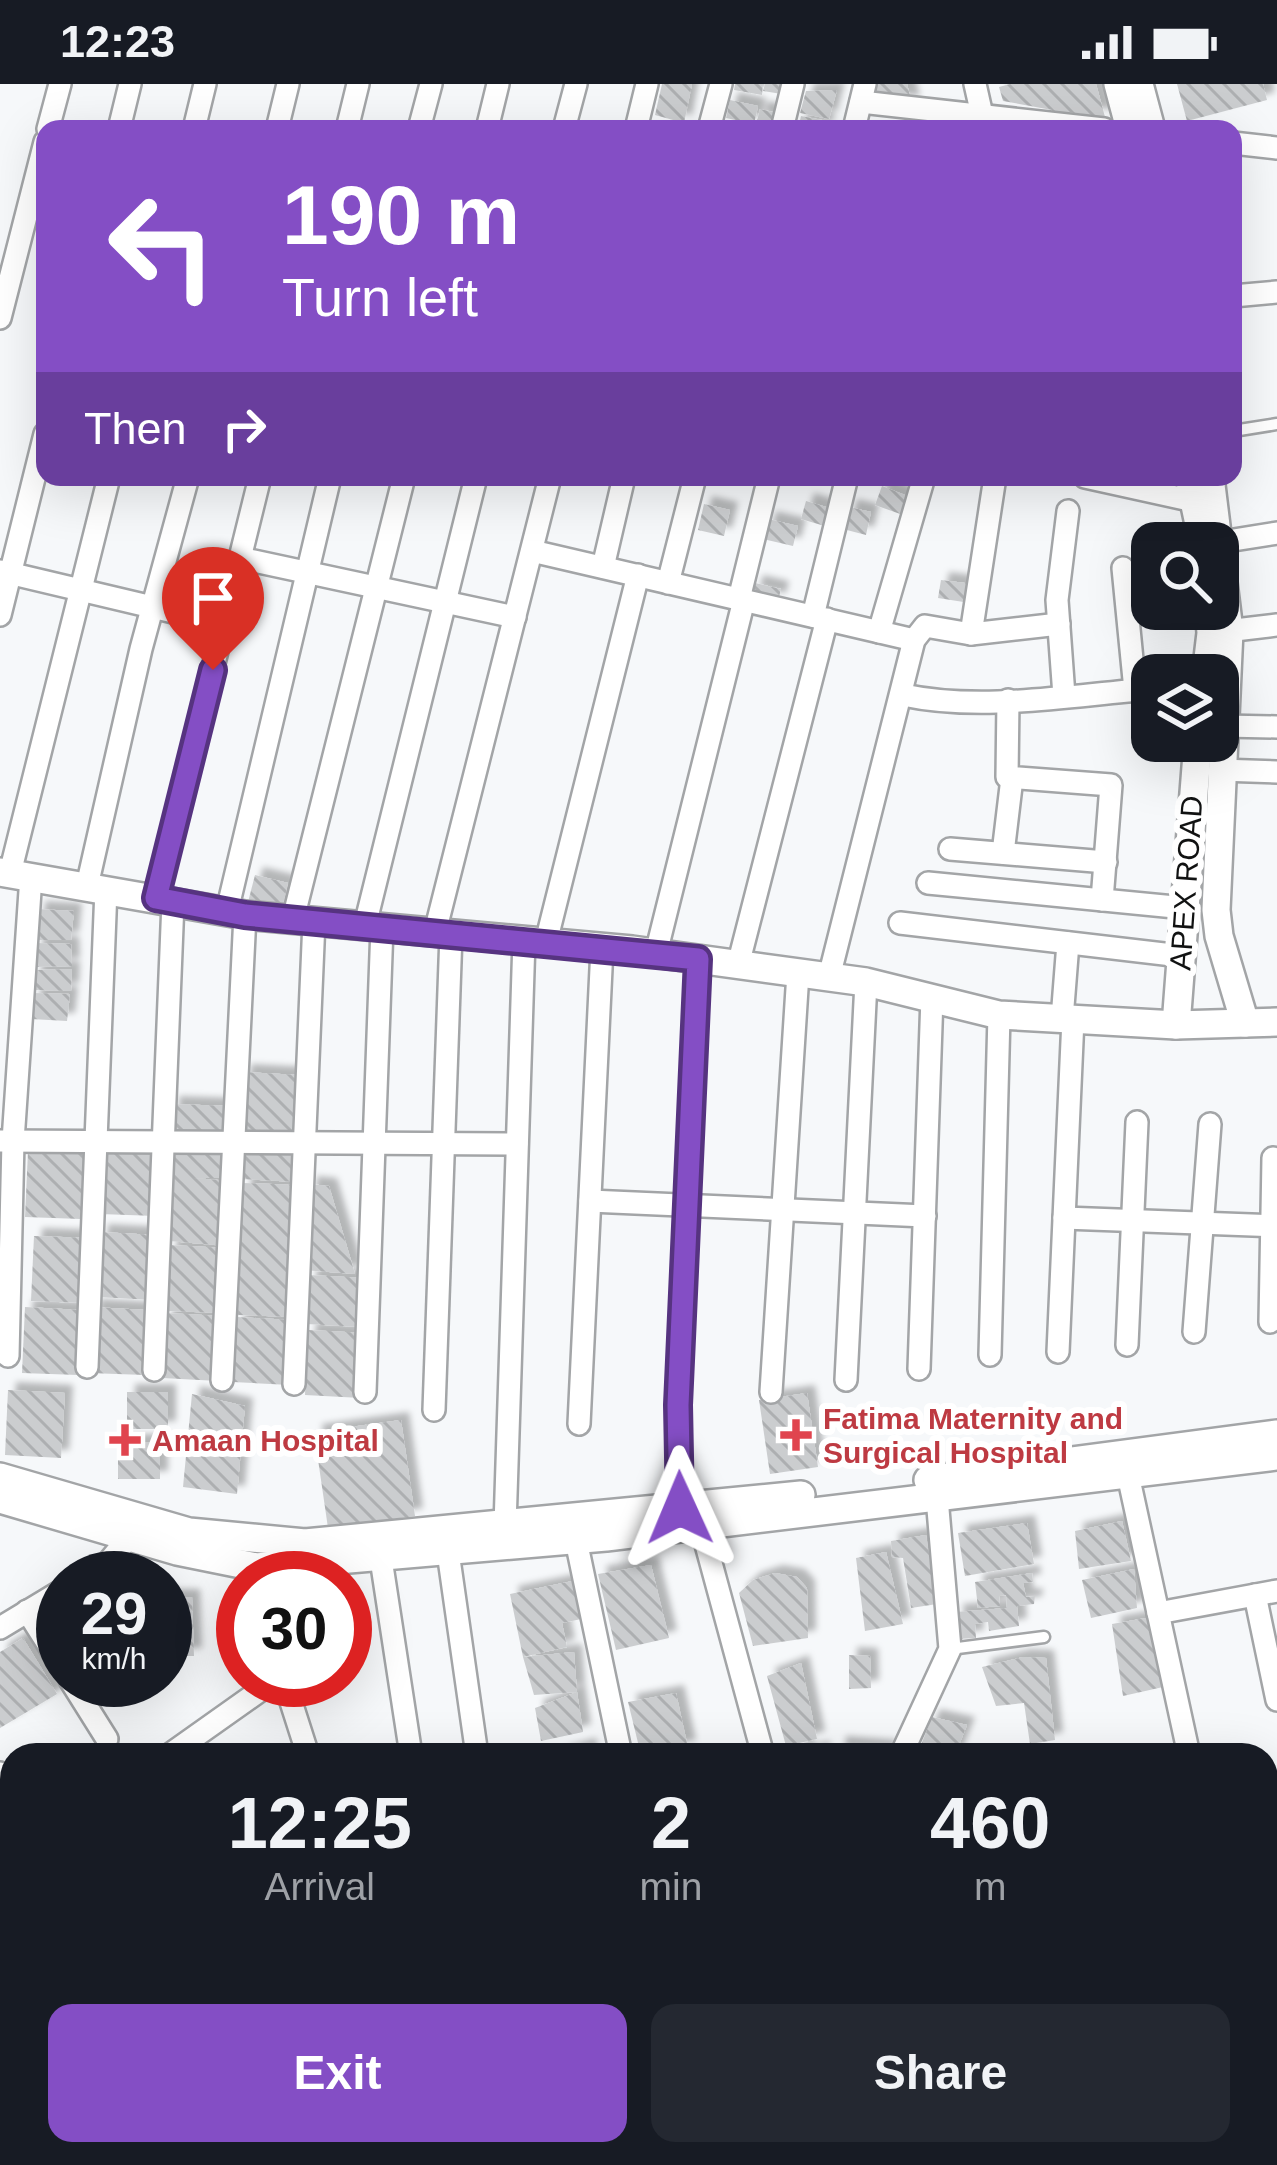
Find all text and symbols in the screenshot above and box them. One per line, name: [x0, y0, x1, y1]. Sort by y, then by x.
text: 12:23: [60, 16, 175, 67]
icon: left: [84, 168, 240, 324]
text: 190 m: [282, 168, 520, 262]
text: Turn left: [282, 267, 478, 327]
icon: right: [211, 396, 277, 462]
text: Then: [84, 403, 187, 454]
map controls: [1131, 522, 1239, 762]
button: search: [1131, 522, 1239, 630]
pin: [162, 547, 264, 670]
icon: arrive: [180, 565, 246, 631]
button: layers: [1131, 654, 1239, 762]
street label: APEX ROAD: [1163, 795, 1209, 971]
place label: Fatima Maternity and Surgical Hospital: [823, 1402, 1123, 1469]
marker: Fatima Maternity and Surgical Hospital: [780, 1419, 812, 1451]
marker: Amaan Hospital: [109, 1424, 141, 1456]
place label: Amaan Hospital: [152, 1424, 379, 1457]
position arrow: [617, 1445, 743, 1571]
speed limit sign: 30: [216, 1551, 372, 1707]
text: 29: [81, 1580, 147, 1647]
text: km/h: [81, 1642, 147, 1675]
text: 12:25: [228, 1783, 412, 1863]
text: 2: [651, 1783, 691, 1863]
text: 460: [930, 1783, 1050, 1863]
text: Arrival: [265, 1865, 375, 1908]
text: min: [640, 1865, 702, 1908]
text: m: [974, 1865, 1006, 1908]
button: Exit: [48, 2004, 627, 2142]
button: Share: [651, 2004, 1230, 2142]

